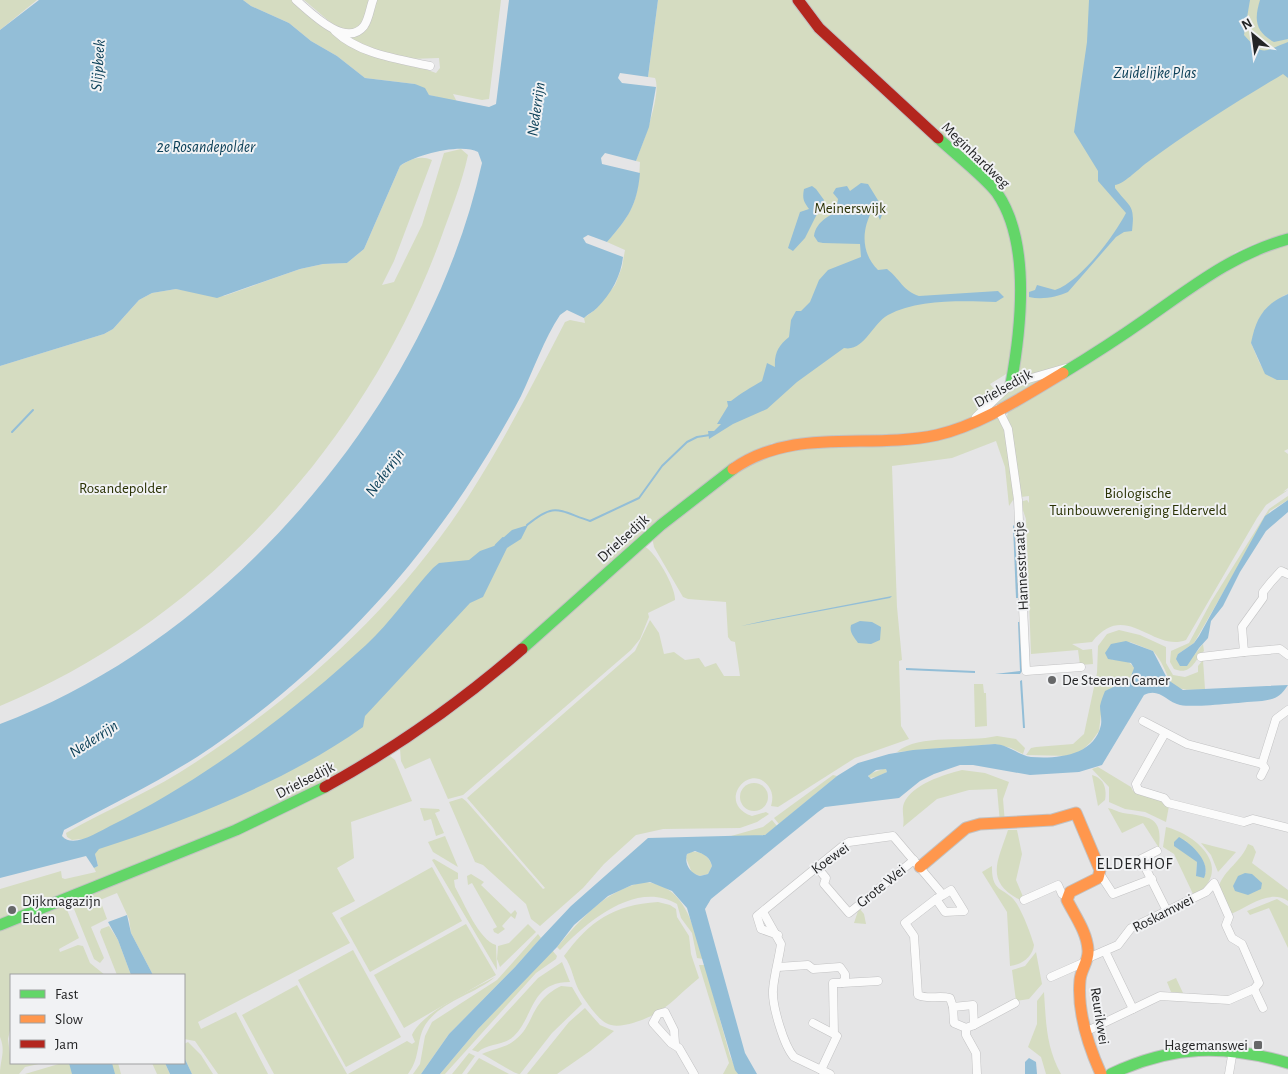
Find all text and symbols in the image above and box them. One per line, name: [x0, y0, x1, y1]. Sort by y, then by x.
north arrow: [1228, 10, 1278, 60]
text: N: [1240, 16, 1255, 33]
water label: Slijpbeek: [88, 39, 109, 92]
water label: Zuidelijke Plas: [1114, 65, 1196, 82]
water label: Nederrijn: [524, 81, 549, 137]
street label: Meginhardweg: [939, 119, 1013, 192]
water label: 2e Rosandepolder: [157, 139, 256, 156]
park label: Meinerswijk: [814, 201, 886, 216]
street label: Drielsedijk: [972, 366, 1035, 410]
water label: Nederrijn: [362, 446, 408, 500]
park label: Rosandepolder: [79, 481, 167, 496]
park label: Biologische Tuinbouwvereniging Elderveld: [1049, 486, 1227, 518]
street label: Drielsedijk: [595, 511, 652, 565]
street label: Hannesstraatje: [1012, 521, 1031, 611]
place label: De Steenen Camer: [1062, 673, 1170, 688]
marker: De Steenen Camer: [1046, 674, 1058, 686]
water label: Nederrijn: [66, 717, 121, 761]
street label: Drielsedijk: [274, 759, 337, 802]
street label: Koewei: [809, 840, 852, 877]
district label: ELDERHOF: [1096, 856, 1174, 872]
street label: Grote Wei: [854, 862, 909, 911]
street label: Roskamwei: [1130, 892, 1196, 935]
place label: Dijkmagazijn Elden: [22, 894, 101, 926]
marker: Dijkmagazijn Elden: [6, 904, 18, 916]
legend: [10, 974, 185, 1064]
street label: Reurikwei: [1088, 986, 1111, 1046]
text: Fast: [55, 987, 79, 1002]
text: Slow: [55, 1012, 83, 1027]
text: Jam: [55, 1037, 78, 1052]
place label: Hagemanswei: [1164, 1038, 1248, 1053]
marker: Hagemanswei: [1252, 1039, 1264, 1051]

